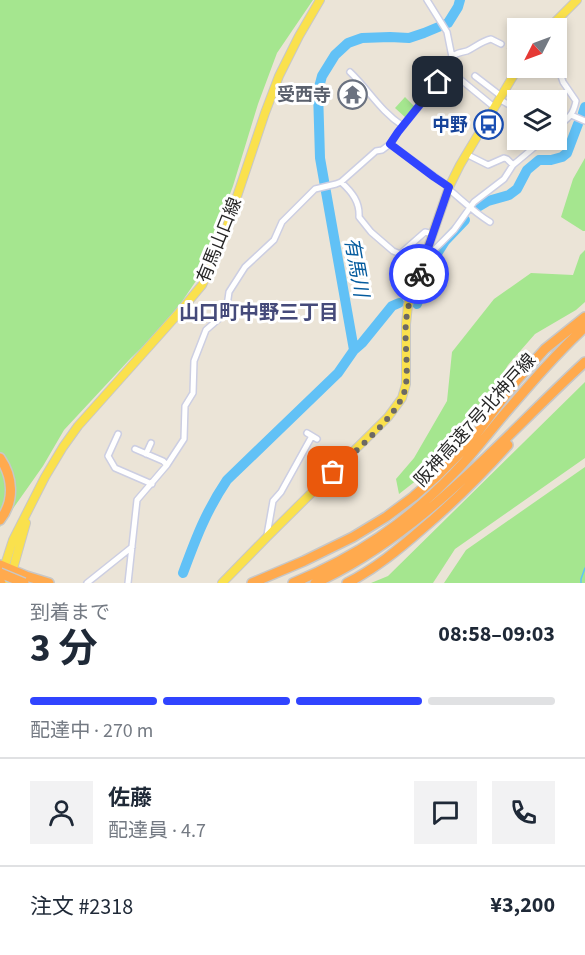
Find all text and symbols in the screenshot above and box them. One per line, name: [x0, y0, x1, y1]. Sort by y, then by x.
north arrow: [507, 18, 567, 78]
map controls: [507, 18, 567, 150]
pin: [412, 56, 463, 107]
icon: home: [421, 65, 454, 98]
temple icon: 受西寺: [336, 79, 368, 111]
place label: 受西寺: [277, 83, 331, 108]
button: layers: [507, 90, 567, 150]
bus stop icon: 中野: [473, 109, 505, 141]
place label: 中野: [432, 113, 468, 138]
street label: 有馬山口線: [191, 194, 248, 287]
water label: 有馬川: [337, 235, 375, 301]
courier: [389, 244, 449, 304]
icon: bike: [403, 258, 436, 291]
district label: 山口町中野三丁目: [179, 299, 339, 327]
street label: 阪神高速7号北神戸線: [409, 348, 542, 492]
pin: [307, 446, 358, 497]
icon: bag: [316, 455, 349, 488]
text: 到着まで: [30, 599, 110, 627]
text: 08:58–09:03: [438, 618, 555, 650]
text: 3 分: [30, 621, 97, 677]
text: 配達中 · 270 m: [30, 717, 153, 745]
button: person: [30, 781, 93, 844]
button: chat: [414, 781, 477, 844]
button: phone: [492, 781, 555, 844]
text: 佐藤: [108, 782, 152, 814]
text: 配達員 · 4.7: [108, 817, 206, 845]
text: ¥3,200: [490, 889, 555, 921]
text: 注文 #2318: [30, 891, 133, 923]

